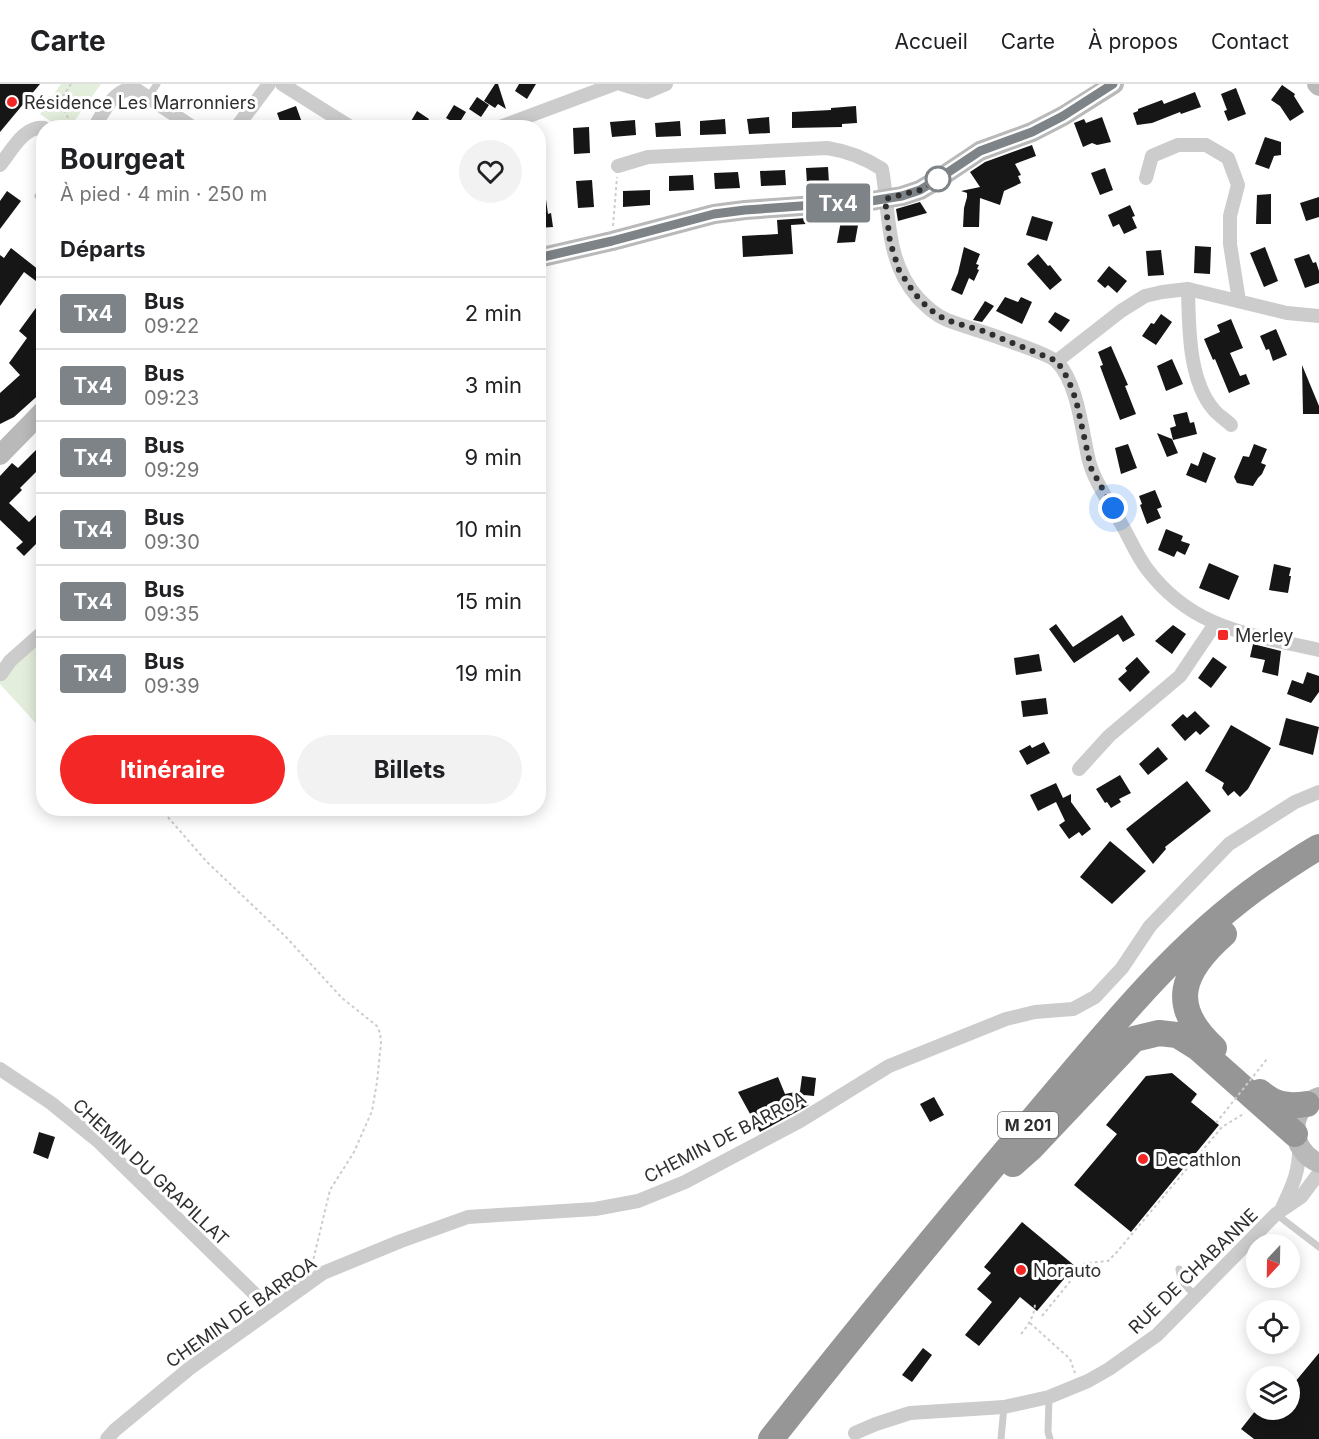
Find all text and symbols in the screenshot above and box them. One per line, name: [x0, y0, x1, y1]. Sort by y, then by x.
text: Carte: [30, 24, 106, 58]
text: Accueil: [894, 29, 968, 54]
text: Carte: [1001, 29, 1055, 54]
text: À propos: [1088, 29, 1178, 54]
text: Contact: [1211, 29, 1289, 54]
place label: Résidence Les Marronniers: [24, 92, 256, 113]
marker: Résidence Les Marronniers: [5, 95, 19, 109]
button: heart: [459, 140, 522, 203]
text: Bourgeat: [60, 142, 185, 176]
unlabelled marker: [925, 166, 951, 192]
text: À pied · 4 min · 250 m: [60, 182, 267, 206]
line badge: Tx4: [804, 184, 872, 222]
text: Tx4: [818, 191, 858, 216]
text: Départs: [60, 236, 145, 262]
text: Bus: [144, 288, 185, 314]
text: 2 min: [465, 300, 522, 326]
text: Tx4: [73, 301, 113, 326]
text: 09:22: [144, 314, 199, 338]
text: Bus: [144, 360, 185, 386]
text: 3 min: [465, 372, 522, 398]
text: Tx4: [73, 373, 113, 398]
text: 09:23: [144, 386, 199, 410]
text: Bus: [144, 432, 185, 458]
text: 9 min: [465, 444, 522, 470]
text: Tx4: [73, 445, 113, 470]
text: 09:29: [144, 458, 199, 482]
your location: [1098, 493, 1128, 523]
text: Bus: [144, 504, 185, 530]
text: 10 min: [455, 516, 522, 542]
text: Tx4: [73, 517, 113, 542]
text: 09:30: [144, 530, 200, 554]
text: Bus: [144, 576, 185, 602]
text: 15 min: [456, 588, 522, 614]
text: Tx4: [73, 589, 113, 614]
text: 09:35: [144, 602, 199, 626]
place label: Merley: [1235, 625, 1293, 646]
marker: Merley: [1216, 628, 1230, 642]
text: Bus: [144, 648, 185, 674]
text: 19 min: [456, 660, 522, 686]
text: Tx4: [73, 661, 113, 686]
text: 09:39: [144, 674, 200, 698]
button: Itinéraire: [60, 735, 285, 804]
button: Billets: [297, 735, 522, 804]
street label: CHEMIN DE BARROA: [641, 1087, 809, 1187]
street label: CHEMIN DU GRAPILLAT: [69, 1094, 233, 1250]
road number: M 201: [998, 1112, 1058, 1138]
place label: Decathlon: [1155, 1149, 1241, 1170]
marker: Decathlon: [1136, 1152, 1150, 1166]
street label: RUE DE CHABANNE: [1124, 1204, 1262, 1338]
north arrow: [1246, 1234, 1300, 1288]
map controls: [1246, 1234, 1300, 1420]
street label: CHEMIN DE BARROA: [162, 1252, 320, 1372]
place label: Norauto: [1033, 1260, 1101, 1281]
marker: Norauto: [1014, 1263, 1028, 1277]
button: locate: [1246, 1300, 1300, 1354]
button: layers: [1246, 1366, 1300, 1420]

